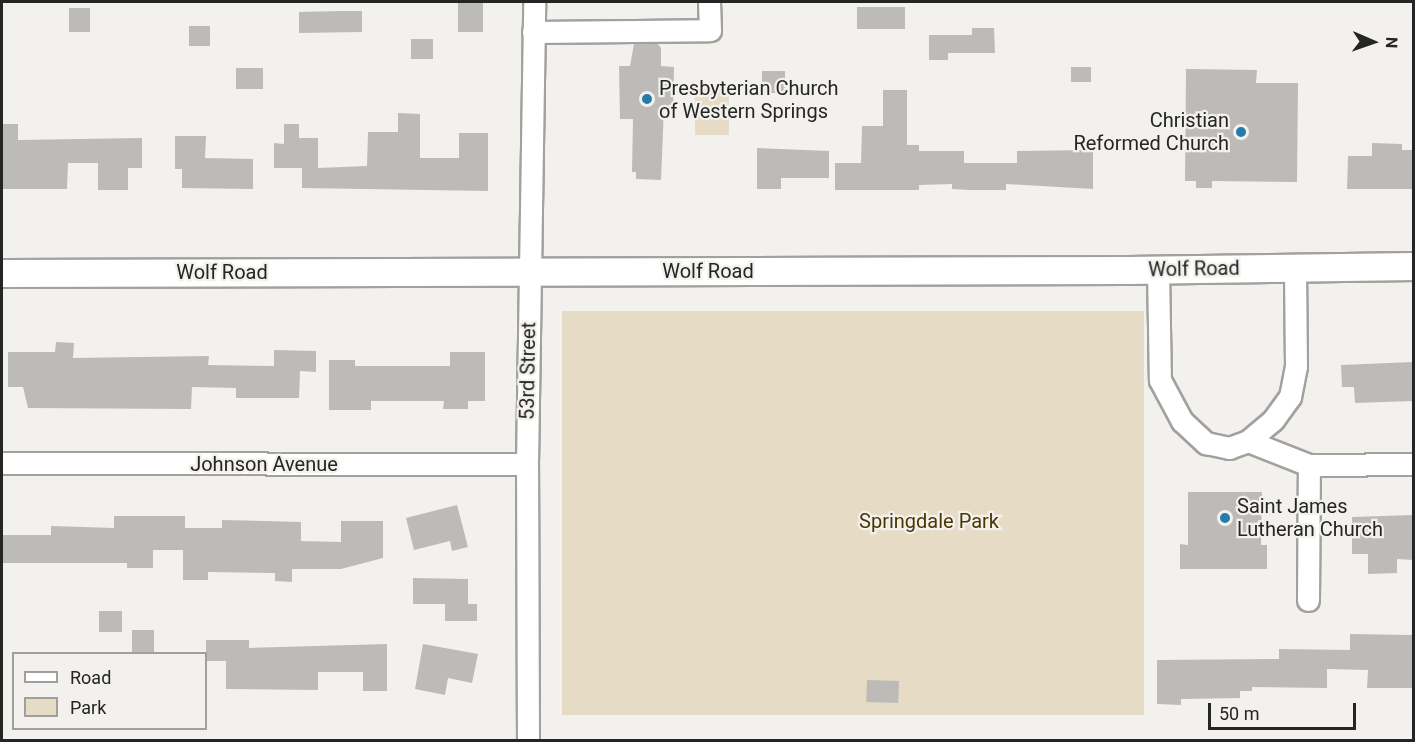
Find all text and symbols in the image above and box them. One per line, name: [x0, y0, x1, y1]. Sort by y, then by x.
north arrow: [1343, 12, 1403, 72]
text: N: [1382, 37, 1401, 49]
place label: Presbyterian Church of Western Springs: [659, 76, 839, 123]
marker: Presbyterian Church of Western Springs: [640, 92, 654, 106]
place label: Christian Reformed Church: [1073, 108, 1229, 155]
marker: Christian Reformed Church: [1234, 125, 1248, 139]
street label: Wolf Road: [1148, 256, 1240, 282]
street label: Wolf Road: [662, 259, 754, 283]
street label: Wolf Road: [176, 260, 268, 284]
street label: 53rd Street: [515, 322, 541, 420]
street label: Johnson Avenue: [190, 452, 338, 476]
place label: Saint James Lutheran Church: [1237, 494, 1383, 541]
park label: Springdale Park: [859, 509, 999, 533]
marker: Saint James Lutheran Church: [1218, 511, 1232, 525]
legend: [12, 652, 207, 730]
text: Road: [70, 667, 111, 688]
scale bar: [1211, 691, 1360, 729]
text: Park: [70, 697, 106, 718]
text: 50 m: [1219, 703, 1259, 724]

